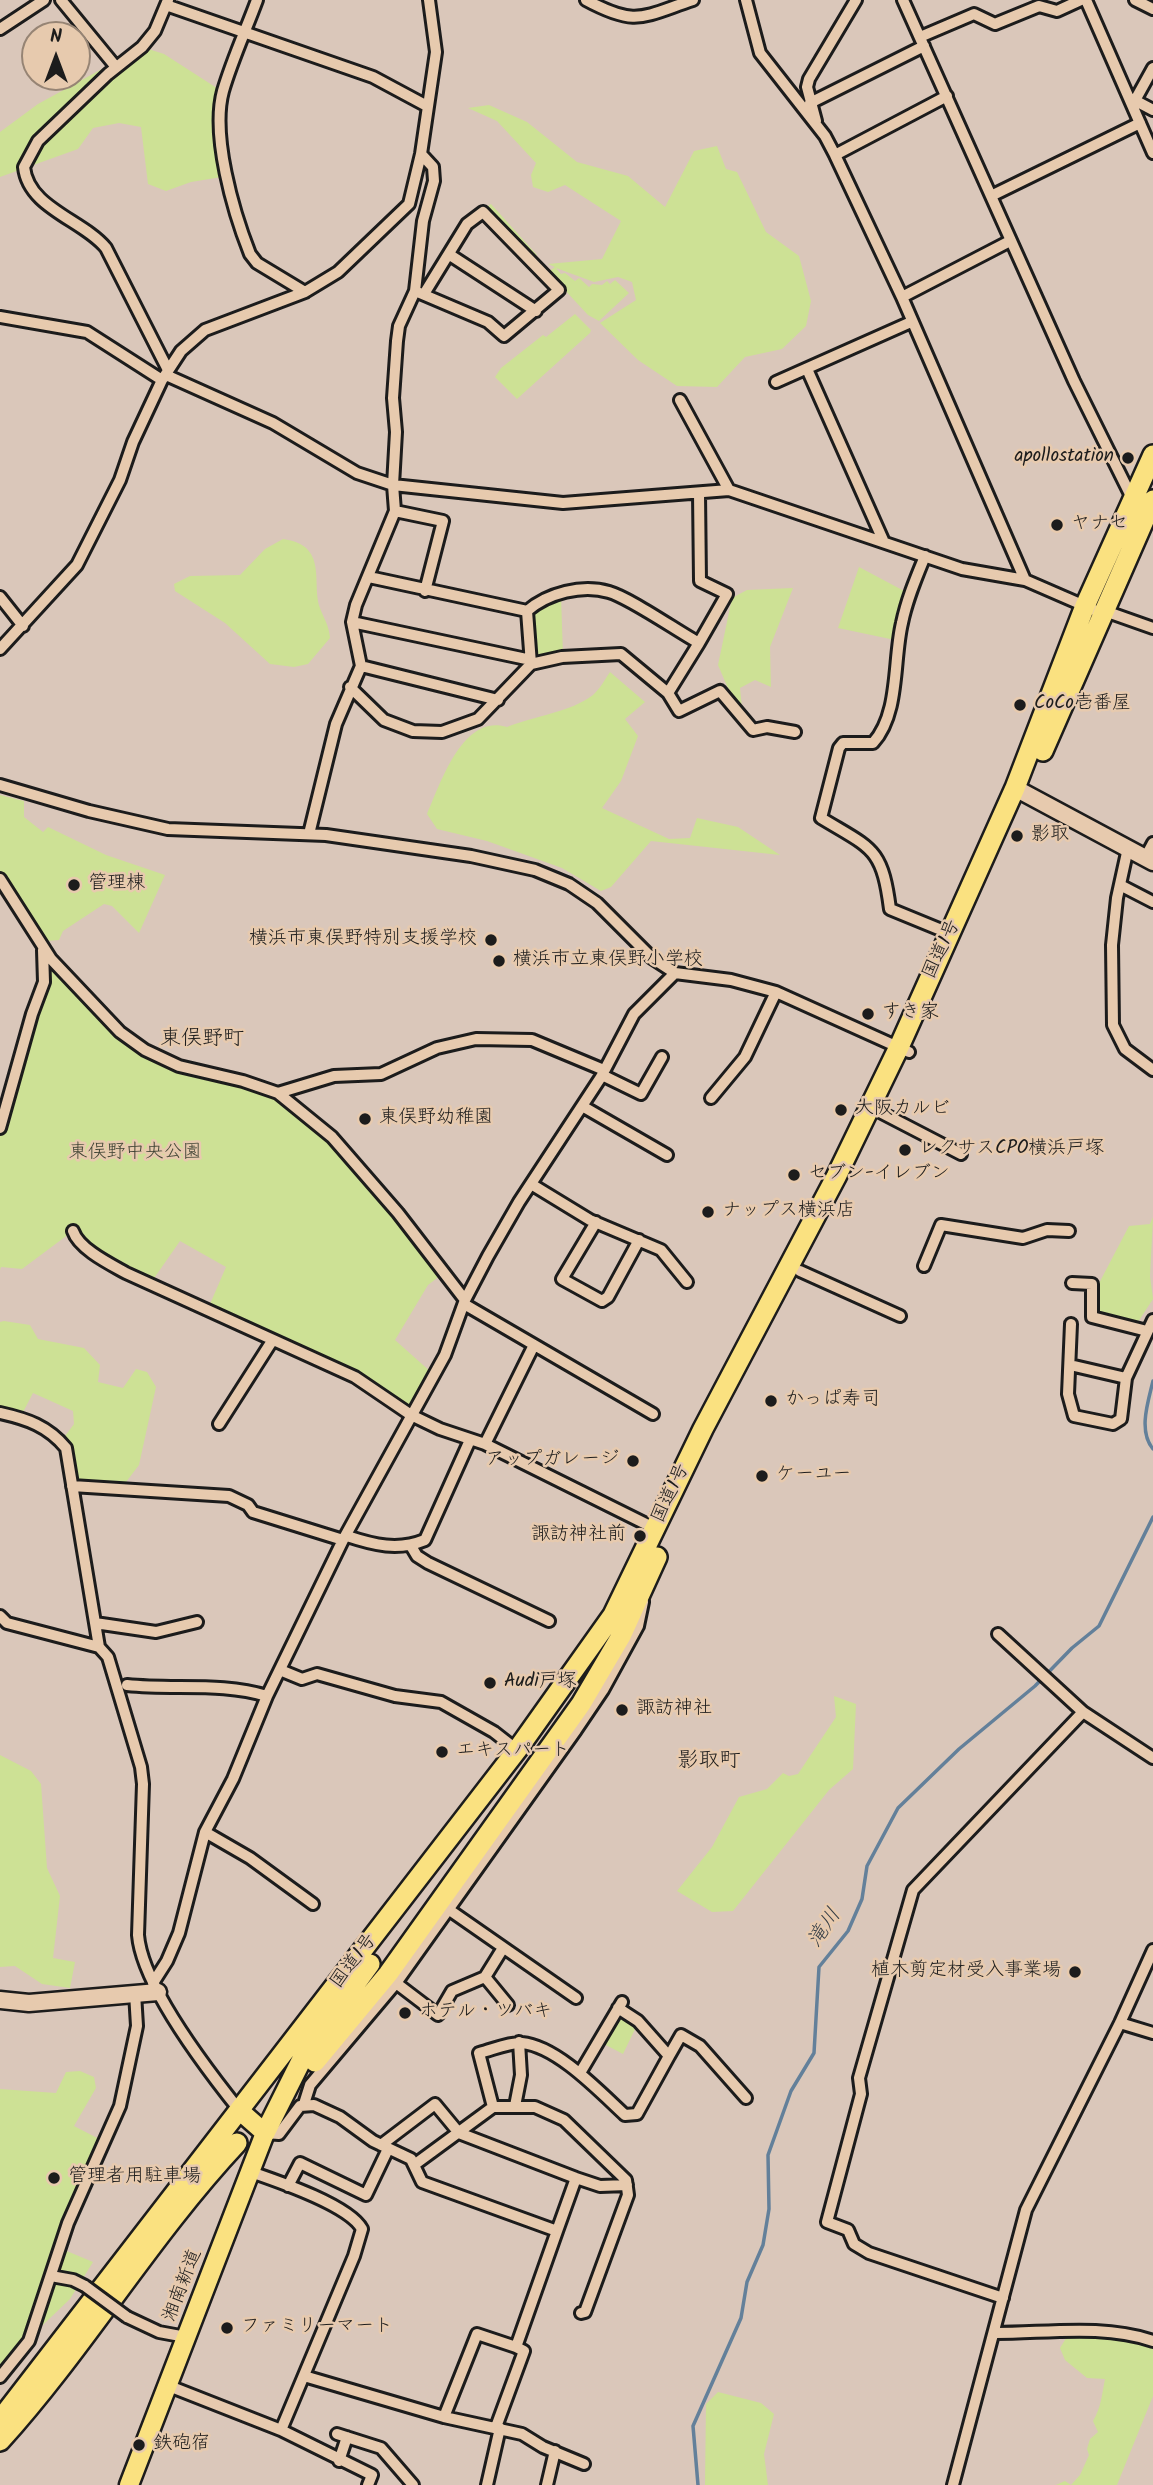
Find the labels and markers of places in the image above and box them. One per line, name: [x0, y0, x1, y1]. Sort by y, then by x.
place label: apollostation: [1015, 447, 1114, 469]
marker: apollostation: [1120, 450, 1136, 466]
place label: ヤナセ: [1071, 514, 1128, 536]
marker: ヤナセ: [1049, 517, 1065, 533]
place label: CoCo壱番屋: [1034, 694, 1131, 716]
marker: CoCo壱番屋: [1012, 697, 1028, 713]
place label: 影取: [1031, 825, 1069, 847]
marker: 影取: [1009, 828, 1025, 844]
place label: 管理棟: [88, 874, 145, 896]
marker: 管理棟: [66, 877, 82, 893]
place label: 横浜市東俣野特別支援学校: [249, 929, 477, 951]
marker: 横浜市東俣野特別支援学校: [483, 932, 499, 948]
place label: 横浜市立東俣野小学校: [513, 950, 703, 972]
marker: 横浜市立東俣野小学校: [491, 953, 507, 969]
place label: すき家: [882, 1003, 939, 1025]
marker: すき家: [860, 1006, 876, 1022]
place label: 大阪カルビ: [855, 1099, 950, 1121]
marker: 大阪カルビ: [833, 1102, 849, 1118]
place label: 東俣野幼稚園: [379, 1108, 493, 1130]
marker: 東俣野幼稚園: [357, 1111, 373, 1127]
place label: レクサスCPO横浜戸塚: [919, 1139, 1104, 1161]
marker: レクサスCPO横浜戸塚: [897, 1142, 913, 1158]
place label: セブン-イレブン: [808, 1164, 950, 1186]
marker: セブン-イレブン: [786, 1167, 802, 1183]
place label: ナップス横浜店: [722, 1201, 855, 1223]
marker: ナップス横浜店: [700, 1204, 716, 1220]
place label: かっぱ寿司: [785, 1390, 880, 1412]
marker: かっぱ寿司: [763, 1393, 779, 1409]
place label: アップガレージ: [485, 1450, 619, 1472]
marker: アップガレージ: [625, 1453, 641, 1469]
place label: ケーユー: [776, 1465, 851, 1487]
marker: ケーユー: [754, 1468, 770, 1484]
place label: 諏訪神社前: [531, 1525, 626, 1547]
marker: 諏訪神社前: [632, 1528, 648, 1544]
place label: Audi戸塚: [504, 1672, 577, 1694]
marker: Audi戸塚: [482, 1675, 498, 1691]
place label: 諏訪神社: [636, 1699, 712, 1721]
marker: 諏訪神社: [614, 1702, 630, 1718]
place label: エキスパート: [456, 1741, 570, 1763]
marker: エキスパート: [434, 1744, 450, 1760]
place label: 植木剪定材受入事業場: [871, 1961, 1061, 1983]
marker: 植木剪定材受入事業場: [1067, 1964, 1083, 1980]
place label: ホテル・ツバキ: [419, 2002, 552, 2024]
marker: ホテル・ツバキ: [397, 2005, 413, 2021]
place label: 管理者用駐車場: [68, 2167, 201, 2189]
marker: 管理者用駐車場: [46, 2170, 62, 2186]
place label: ファミリーマート: [241, 2317, 393, 2339]
marker: ファミリーマート: [219, 2320, 235, 2336]
place label: 鉄砲宿: [153, 2434, 210, 2456]
marker: 鉄砲宿: [131, 2437, 147, 2453]

